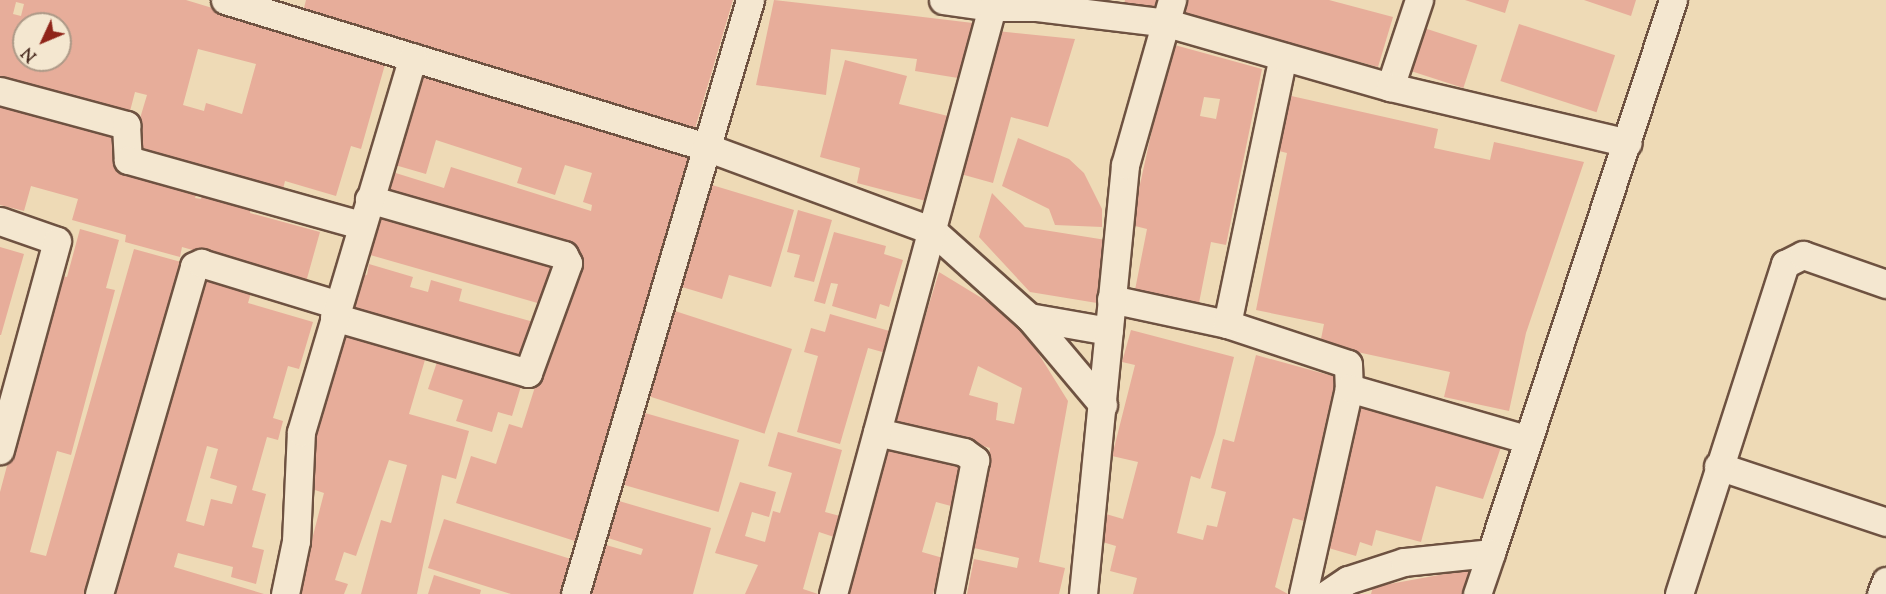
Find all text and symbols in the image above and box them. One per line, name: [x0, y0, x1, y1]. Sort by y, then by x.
north arrow: [12, 12, 72, 72]
text: N: [17, 41, 43, 66]

